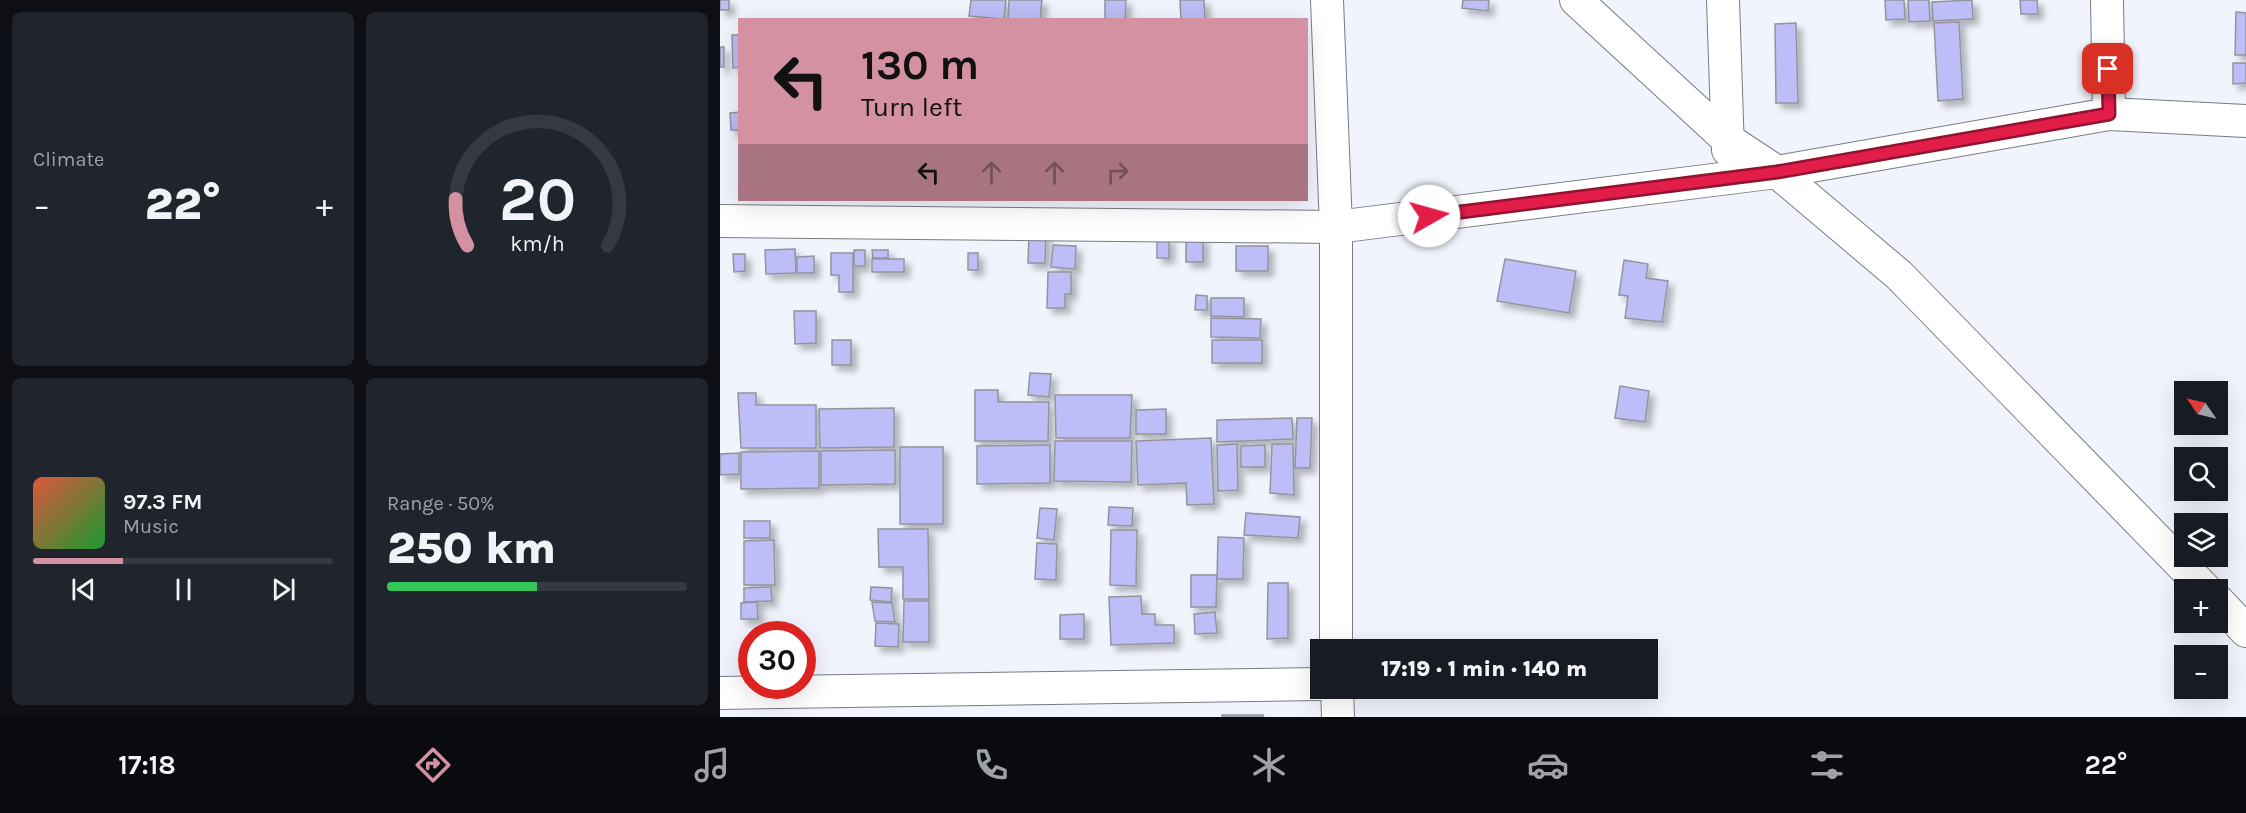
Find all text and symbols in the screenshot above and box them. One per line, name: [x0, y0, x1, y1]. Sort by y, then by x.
text: 130 m: [861, 40, 979, 90]
icon: left: [762, 42, 840, 120]
pin: [2082, 43, 2133, 94]
icon: arrive: [2091, 52, 2124, 85]
text: Turn left: [861, 91, 962, 123]
text: Climate: [33, 148, 104, 171]
icon: left: [912, 156, 945, 189]
icon: ahead: [975, 156, 1008, 189]
icon: ahead: [1038, 156, 1071, 189]
icon: right: [1101, 156, 1134, 189]
text: 20: [498, 163, 576, 236]
text: 22°: [145, 178, 221, 230]
position arrow: [1397, 184, 1461, 248]
text: −: [33, 186, 50, 224]
text: +: [316, 186, 333, 224]
text: km/h: [510, 231, 564, 256]
north arrow: [2174, 381, 2228, 435]
map controls: [2174, 381, 2228, 699]
button: search: [2174, 447, 2228, 501]
text: 97.3 FM: [123, 489, 203, 515]
text: Range · 50%: [387, 492, 495, 515]
button: layers: [2174, 513, 2228, 567]
text: Music: [123, 515, 179, 538]
text: 250 km: [387, 522, 556, 574]
icon: previous: [67, 573, 100, 606]
icon: pause: [167, 573, 200, 606]
icon: next: [267, 573, 300, 606]
button: +: [2174, 579, 2228, 633]
speed limit sign: 30: [738, 621, 816, 699]
button: −: [2174, 645, 2228, 699]
text: 17:19 · 1 min · 140 m: [1381, 656, 1587, 682]
icon: directions: [412, 744, 454, 786]
icon: music: [691, 744, 733, 786]
icon: phone: [970, 744, 1012, 786]
icon: climate: [1248, 744, 1290, 786]
icon: car: [1527, 744, 1569, 786]
icon: filters: [1806, 744, 1848, 786]
text: 17:18: [118, 749, 176, 781]
text: 22°: [2084, 749, 2128, 781]

